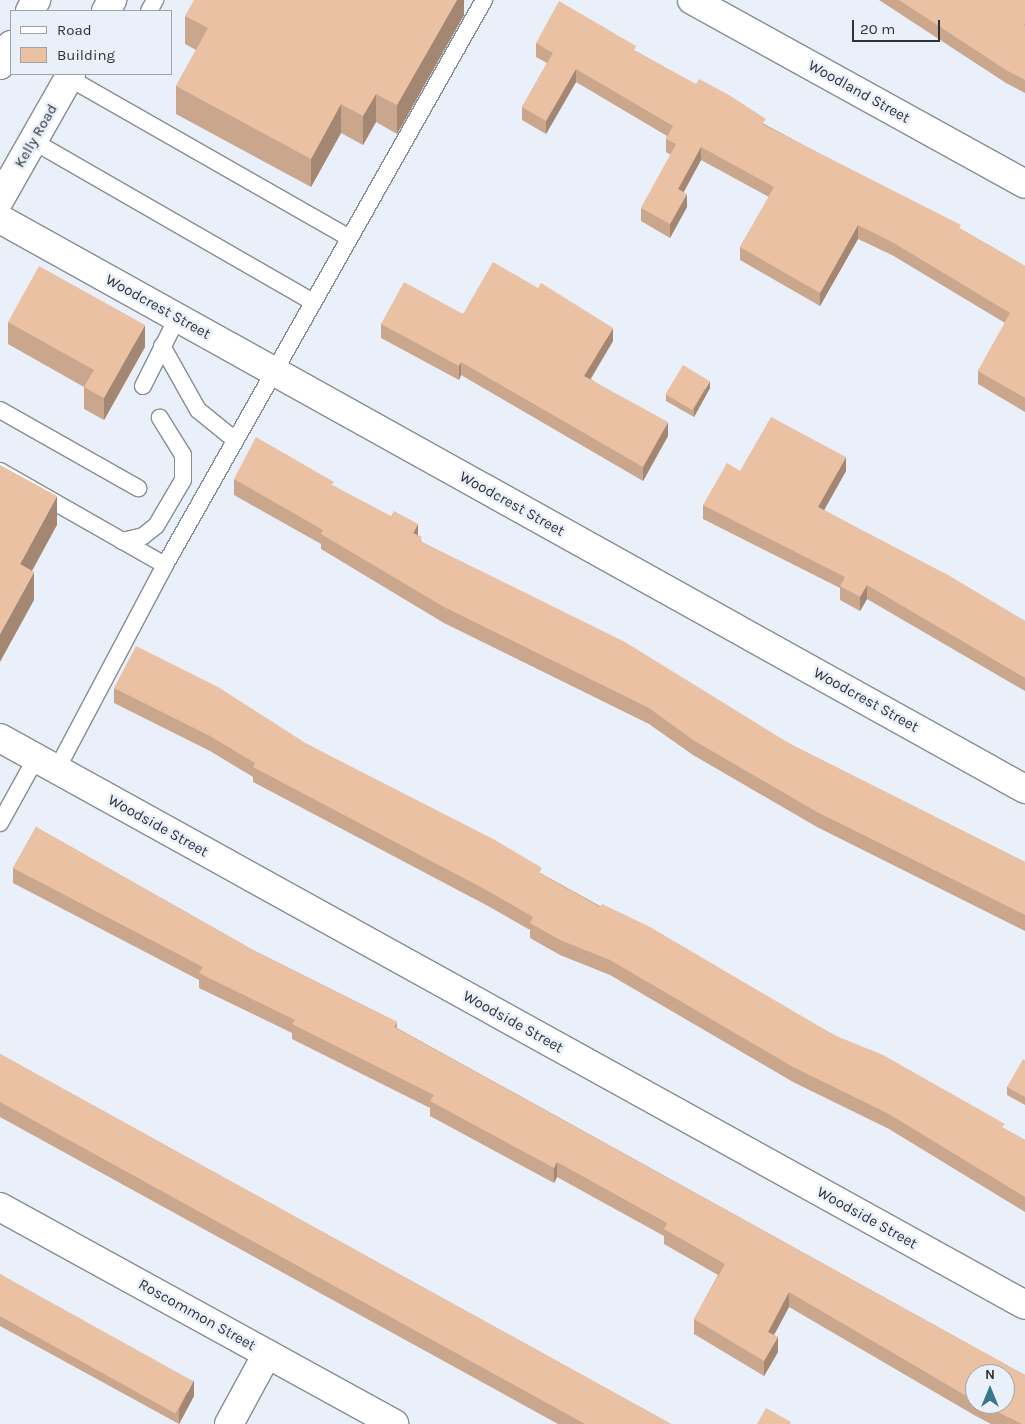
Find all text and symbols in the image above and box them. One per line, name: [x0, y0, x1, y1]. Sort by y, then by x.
legend: [10, 10, 172, 75]
scale bar: [855, 10, 942, 42]
text: 20 m: [860, 20, 895, 38]
text: Road: [57, 21, 92, 39]
text: Building: [57, 46, 115, 64]
street label: Woodland Street: [805, 57, 913, 127]
street label: Kelly Road: [11, 101, 61, 171]
street label: Woodcrest Street: [102, 271, 214, 343]
street label: Woodcrest Street: [456, 468, 568, 540]
street label: Woodcrest Street: [810, 664, 922, 736]
street label: Woodside Street: [105, 791, 211, 861]
street label: Woodside Street: [460, 987, 566, 1057]
street label: Woodside Street: [814, 1183, 920, 1253]
street label: Roscommon Street: [135, 1275, 259, 1355]
north arrow: [965, 1364, 1015, 1414]
text: N: [985, 1366, 995, 1383]

